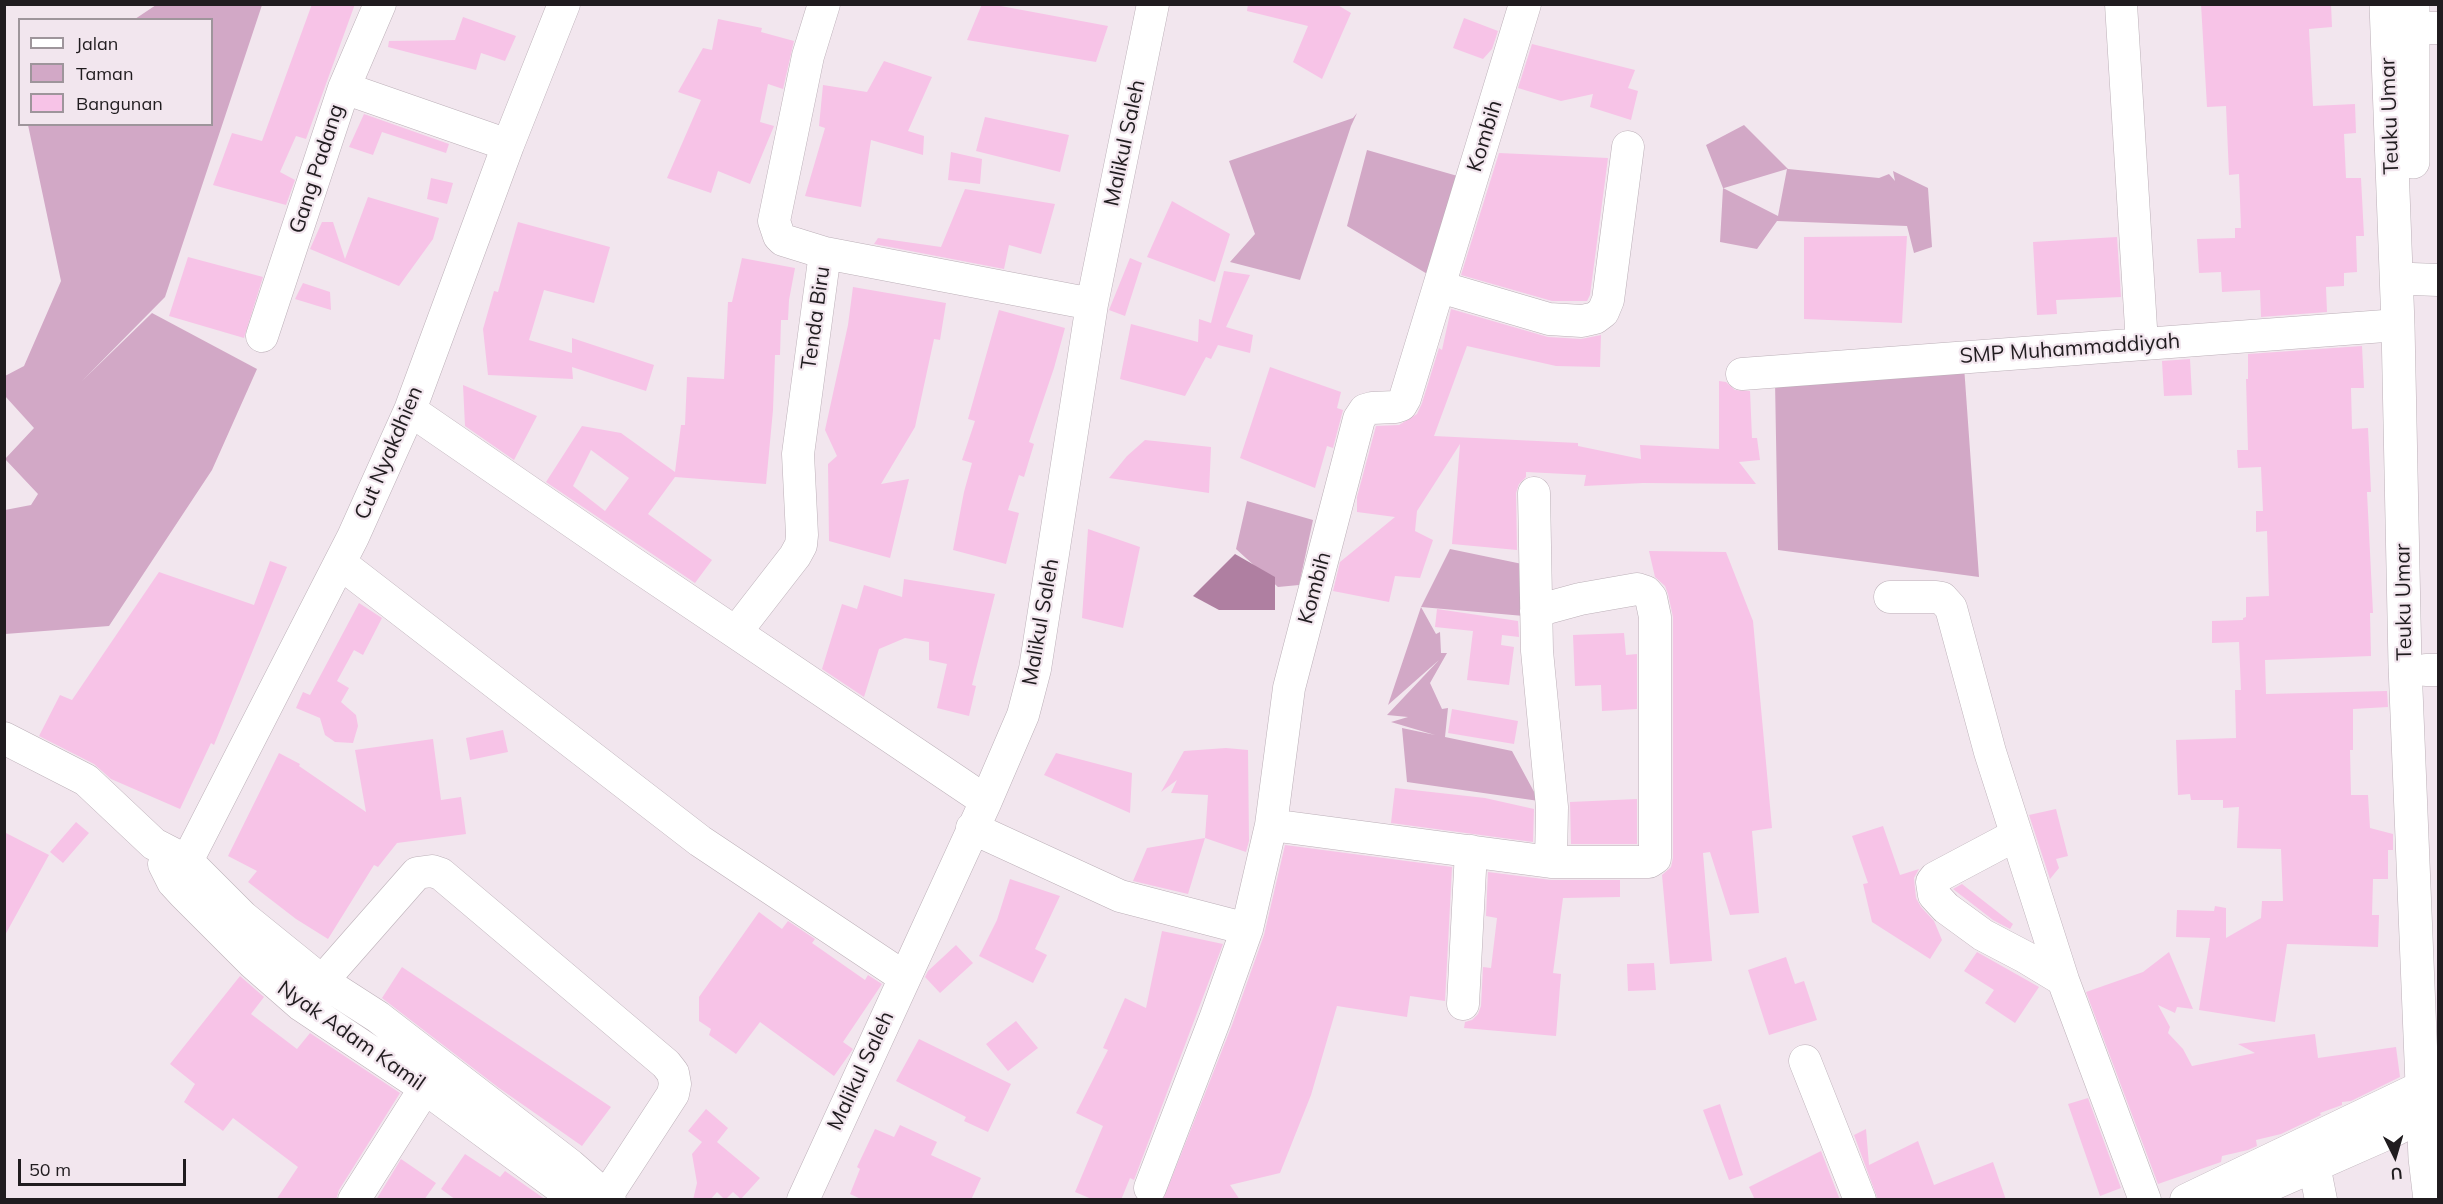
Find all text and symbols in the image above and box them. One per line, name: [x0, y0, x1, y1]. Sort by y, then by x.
legend: [18, 18, 213, 126]
text: Jalan: [76, 32, 118, 55]
street label: Teuku Umar: [2375, 57, 2405, 175]
text: Taman: [76, 62, 133, 85]
street label: Malikul Saleh: [1099, 78, 1151, 208]
text: Bangunan: [76, 92, 163, 115]
street label: Kombih: [1462, 97, 1508, 175]
street label: Gang Padang: [284, 101, 350, 237]
street label: Tenda Biru: [796, 265, 836, 371]
street label: SMP Muhammaddiyah: [1959, 329, 2181, 369]
street label: Cut Nyakdhien: [350, 382, 428, 524]
street label: Teuku Umar: [2390, 543, 2418, 661]
street label: Kombih: [1293, 549, 1337, 627]
street label: Malikul Saleh: [1017, 557, 1065, 687]
street label: Nyak Adam Kamil: [272, 976, 430, 1096]
street label: Malikul Saleh: [822, 1007, 900, 1135]
north arrow: [2365, 1126, 2425, 1186]
scale bar: [21, 1147, 189, 1185]
text: 50 m: [29, 1158, 71, 1181]
text: U: [2390, 1163, 2403, 1184]

